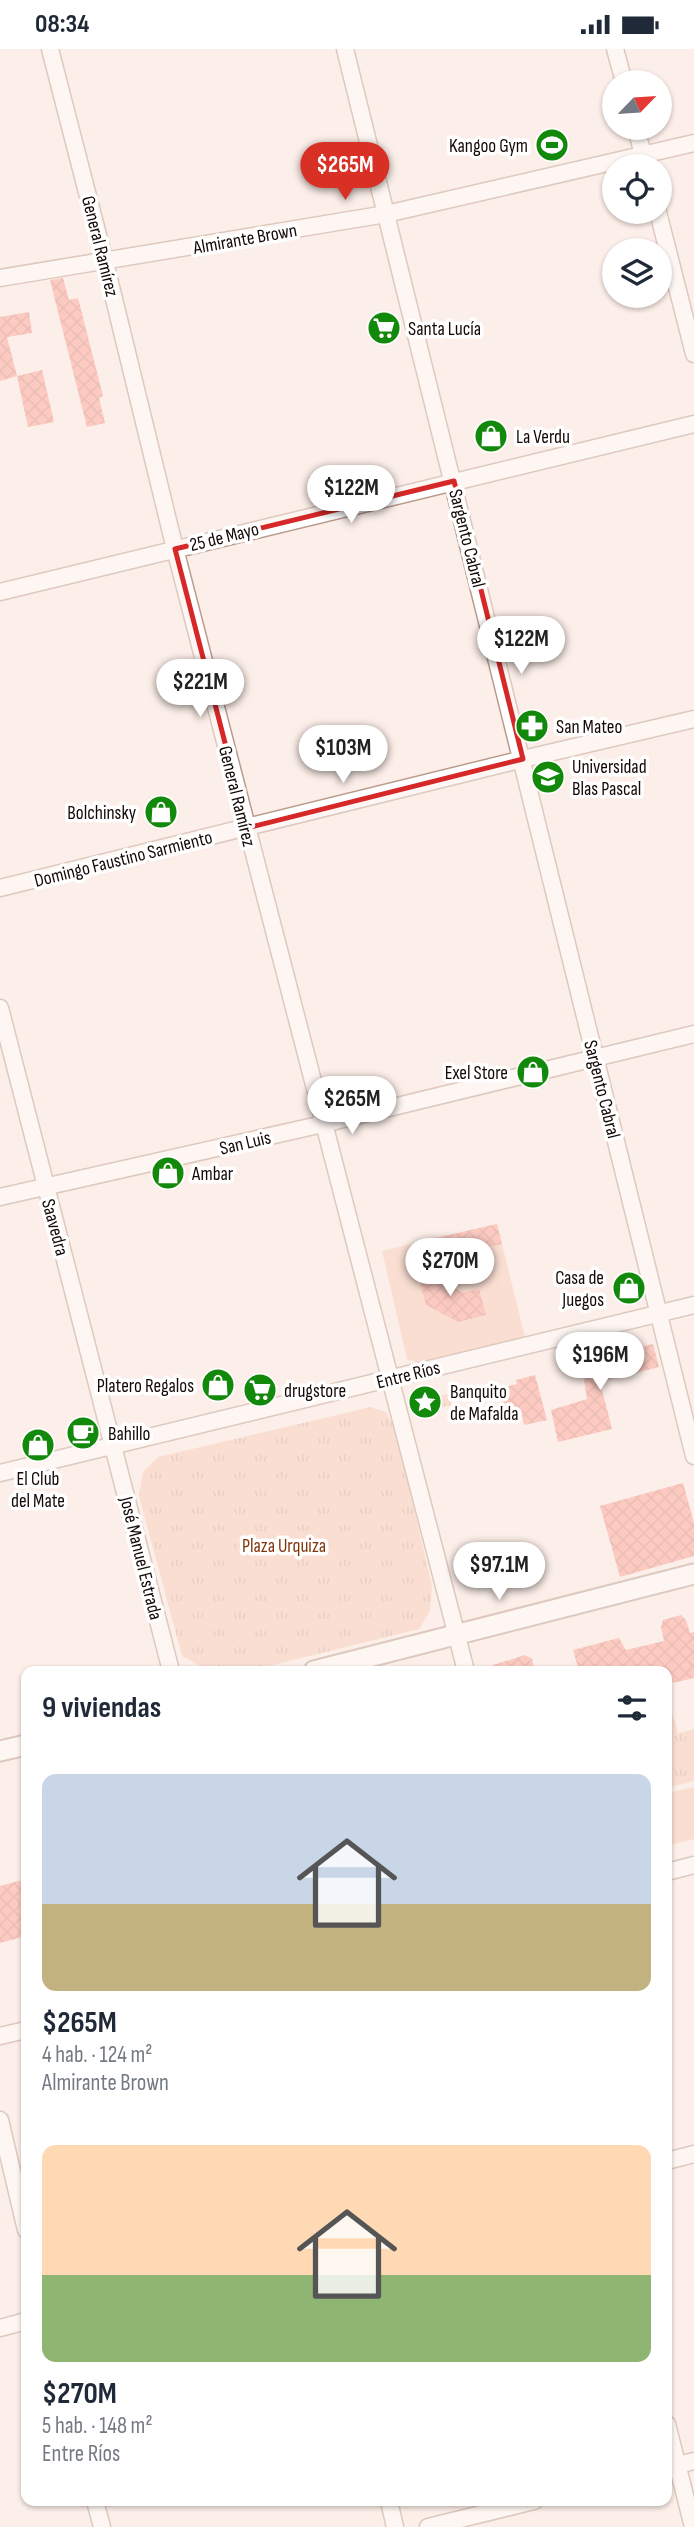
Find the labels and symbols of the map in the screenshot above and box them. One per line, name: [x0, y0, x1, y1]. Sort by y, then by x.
north arrow: [602, 70, 672, 140]
sports icon: Kangoo Gym: [533, 126, 571, 164]
place label: Kangoo Gym: [449, 135, 528, 158]
pin: $265M: [296, 143, 394, 202]
street label: General Ramírez: [76, 194, 123, 299]
street label: Almirante Brown: [191, 219, 299, 260]
supermarket icon: Santa Lucía: [365, 309, 403, 347]
place label: Santa Lucía: [408, 318, 481, 341]
shop icon: La Verdu: [472, 417, 510, 455]
place label: La Verdu: [516, 426, 570, 449]
pin: $122M: [302, 465, 400, 525]
street label: Sargento Cabral: [443, 487, 490, 590]
street label: 25 de Mayo: [187, 518, 261, 557]
pin: $122M: [472, 617, 570, 676]
pin: $221M: [151, 659, 249, 719]
pharmacy icon: San Mateo: [513, 707, 551, 745]
place label: San Mateo: [556, 716, 622, 739]
pin: $103M: [294, 725, 392, 785]
street label: General Ramírez: [213, 744, 260, 849]
place label: Universidad Blas Pascal: [572, 756, 647, 801]
school or university icon: Universidad Blas Pascal: [529, 758, 567, 796]
shop icon: Bolchinsky: [142, 793, 180, 831]
place label: Bolchinsky: [67, 802, 137, 825]
street label: Domingo Faustino Sarmiento: [32, 826, 215, 893]
street label: Sargento Cabral: [578, 1038, 625, 1141]
shop icon: Exel Store: [514, 1053, 552, 1091]
place label: Exel Store: [445, 1062, 508, 1085]
pin: $265M: [303, 1077, 401, 1136]
street label: San Luis: [217, 1126, 273, 1161]
shop icon: Ambar: [149, 1154, 187, 1192]
place label: Ambar: [191, 1163, 234, 1186]
street label: Saavedra: [36, 1196, 73, 1258]
pin: $270M: [401, 1239, 499, 1298]
place label: Casa de Juegos: [555, 1267, 604, 1312]
shop icon: Casa de Juegos: [610, 1269, 648, 1307]
pin: $196M: [551, 1333, 649, 1392]
street label: Entre Ríos: [374, 1356, 443, 1394]
shop icon: Platero Regalos: [199, 1366, 237, 1404]
supermarket icon: drugstore: [241, 1371, 279, 1409]
place label: Platero Regalos: [97, 1375, 194, 1398]
place label: drugstore: [284, 1380, 346, 1403]
place label: Banquito de Mafalda: [450, 1381, 519, 1426]
place icon: Banquito de Mafalda: [406, 1383, 444, 1421]
cafe icon: Bahillo: [64, 1414, 102, 1452]
place label: Bahillo: [108, 1423, 150, 1446]
shop icon: El Club del Mate: [19, 1426, 57, 1464]
place label: El Club del Mate: [11, 1468, 65, 1513]
street label: José Manuel Estrada: [114, 1493, 167, 1622]
park label: Plaza Urquiza: [242, 1535, 326, 1558]
pin: $97.1M: [442, 1543, 556, 1602]

